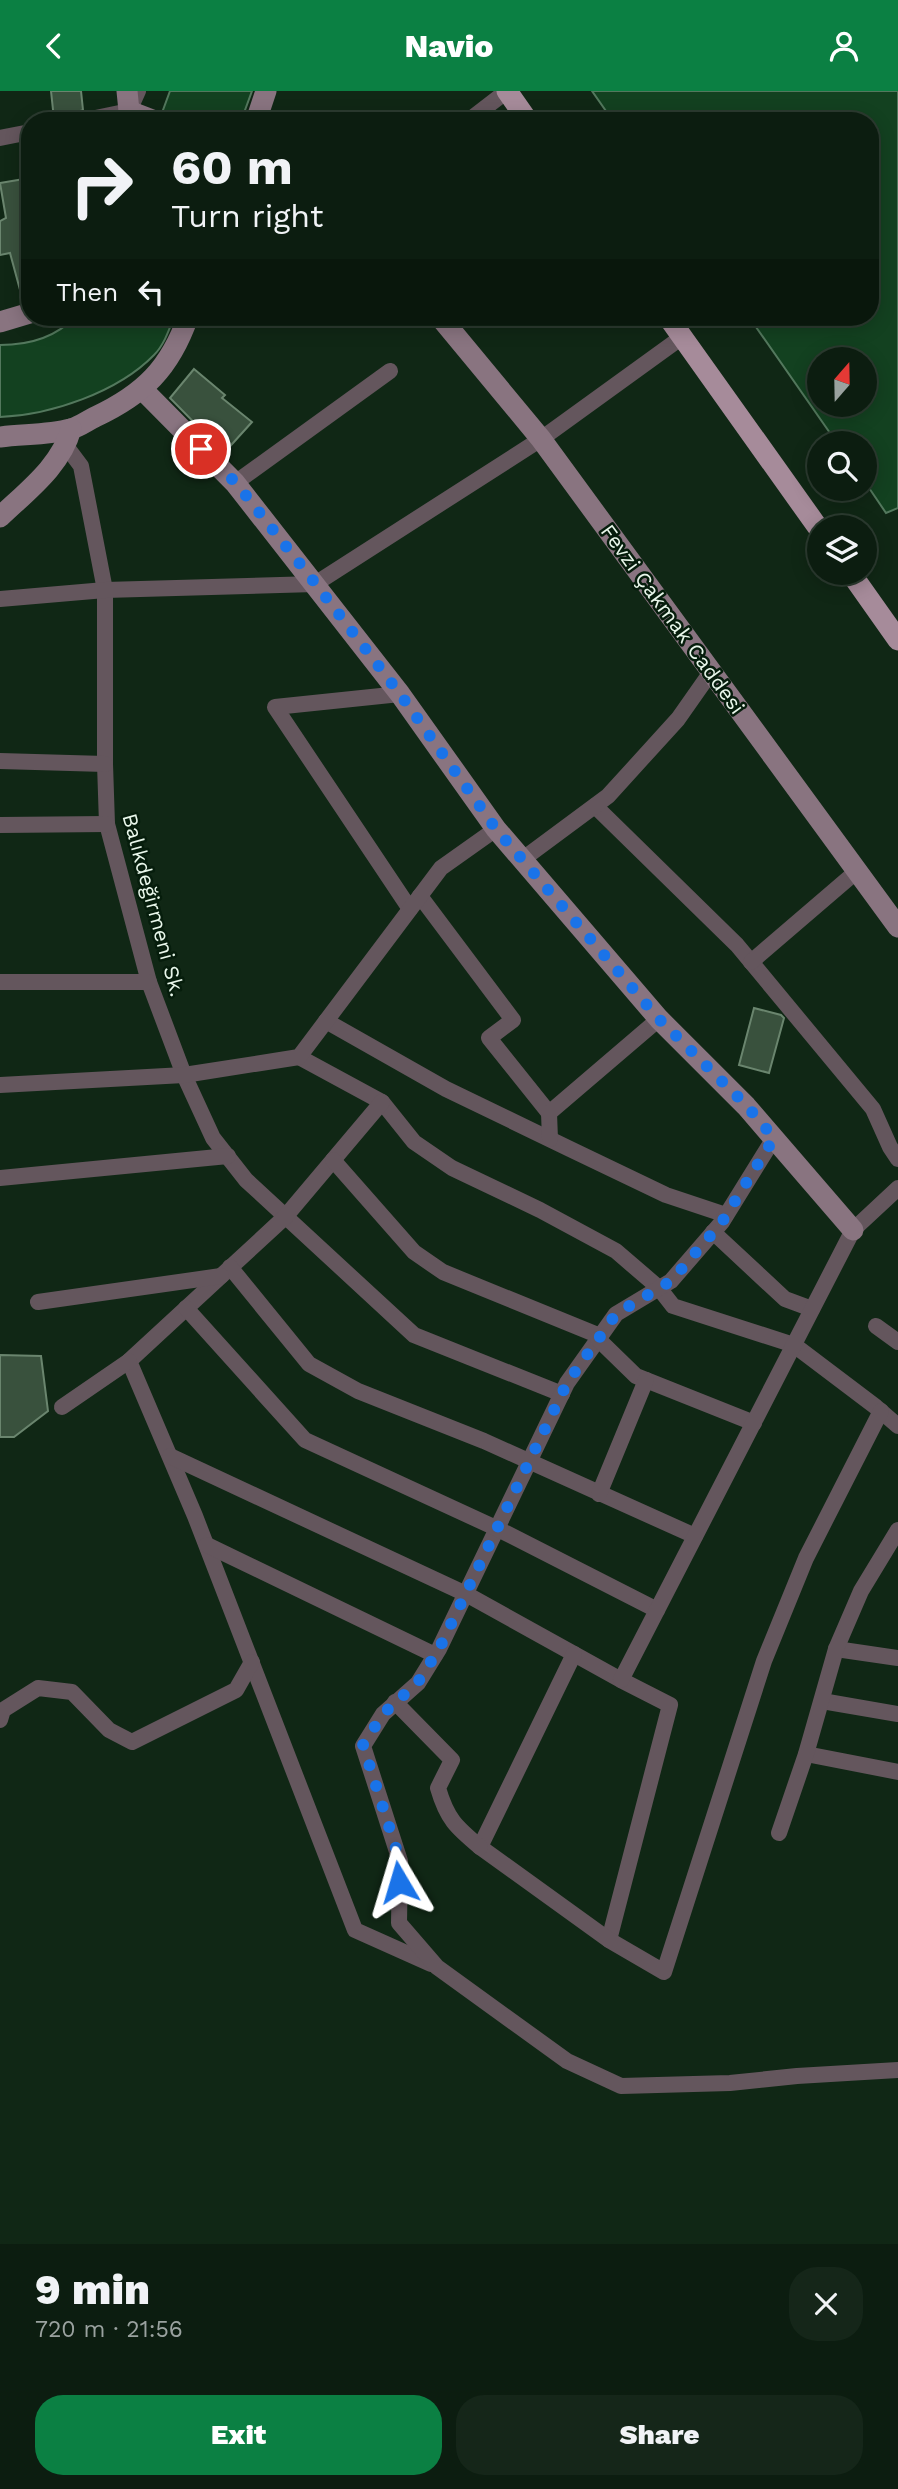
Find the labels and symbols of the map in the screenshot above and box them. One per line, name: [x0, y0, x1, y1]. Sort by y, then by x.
north arrow: [807, 347, 877, 417]
pin: [171, 419, 231, 479]
street label: Fevzi Çakmak Caddesi: [596, 519, 750, 719]
street label: Balıkdeğirmeni Sk.: [118, 811, 190, 999]
position arrow: [362, 1845, 436, 1919]

